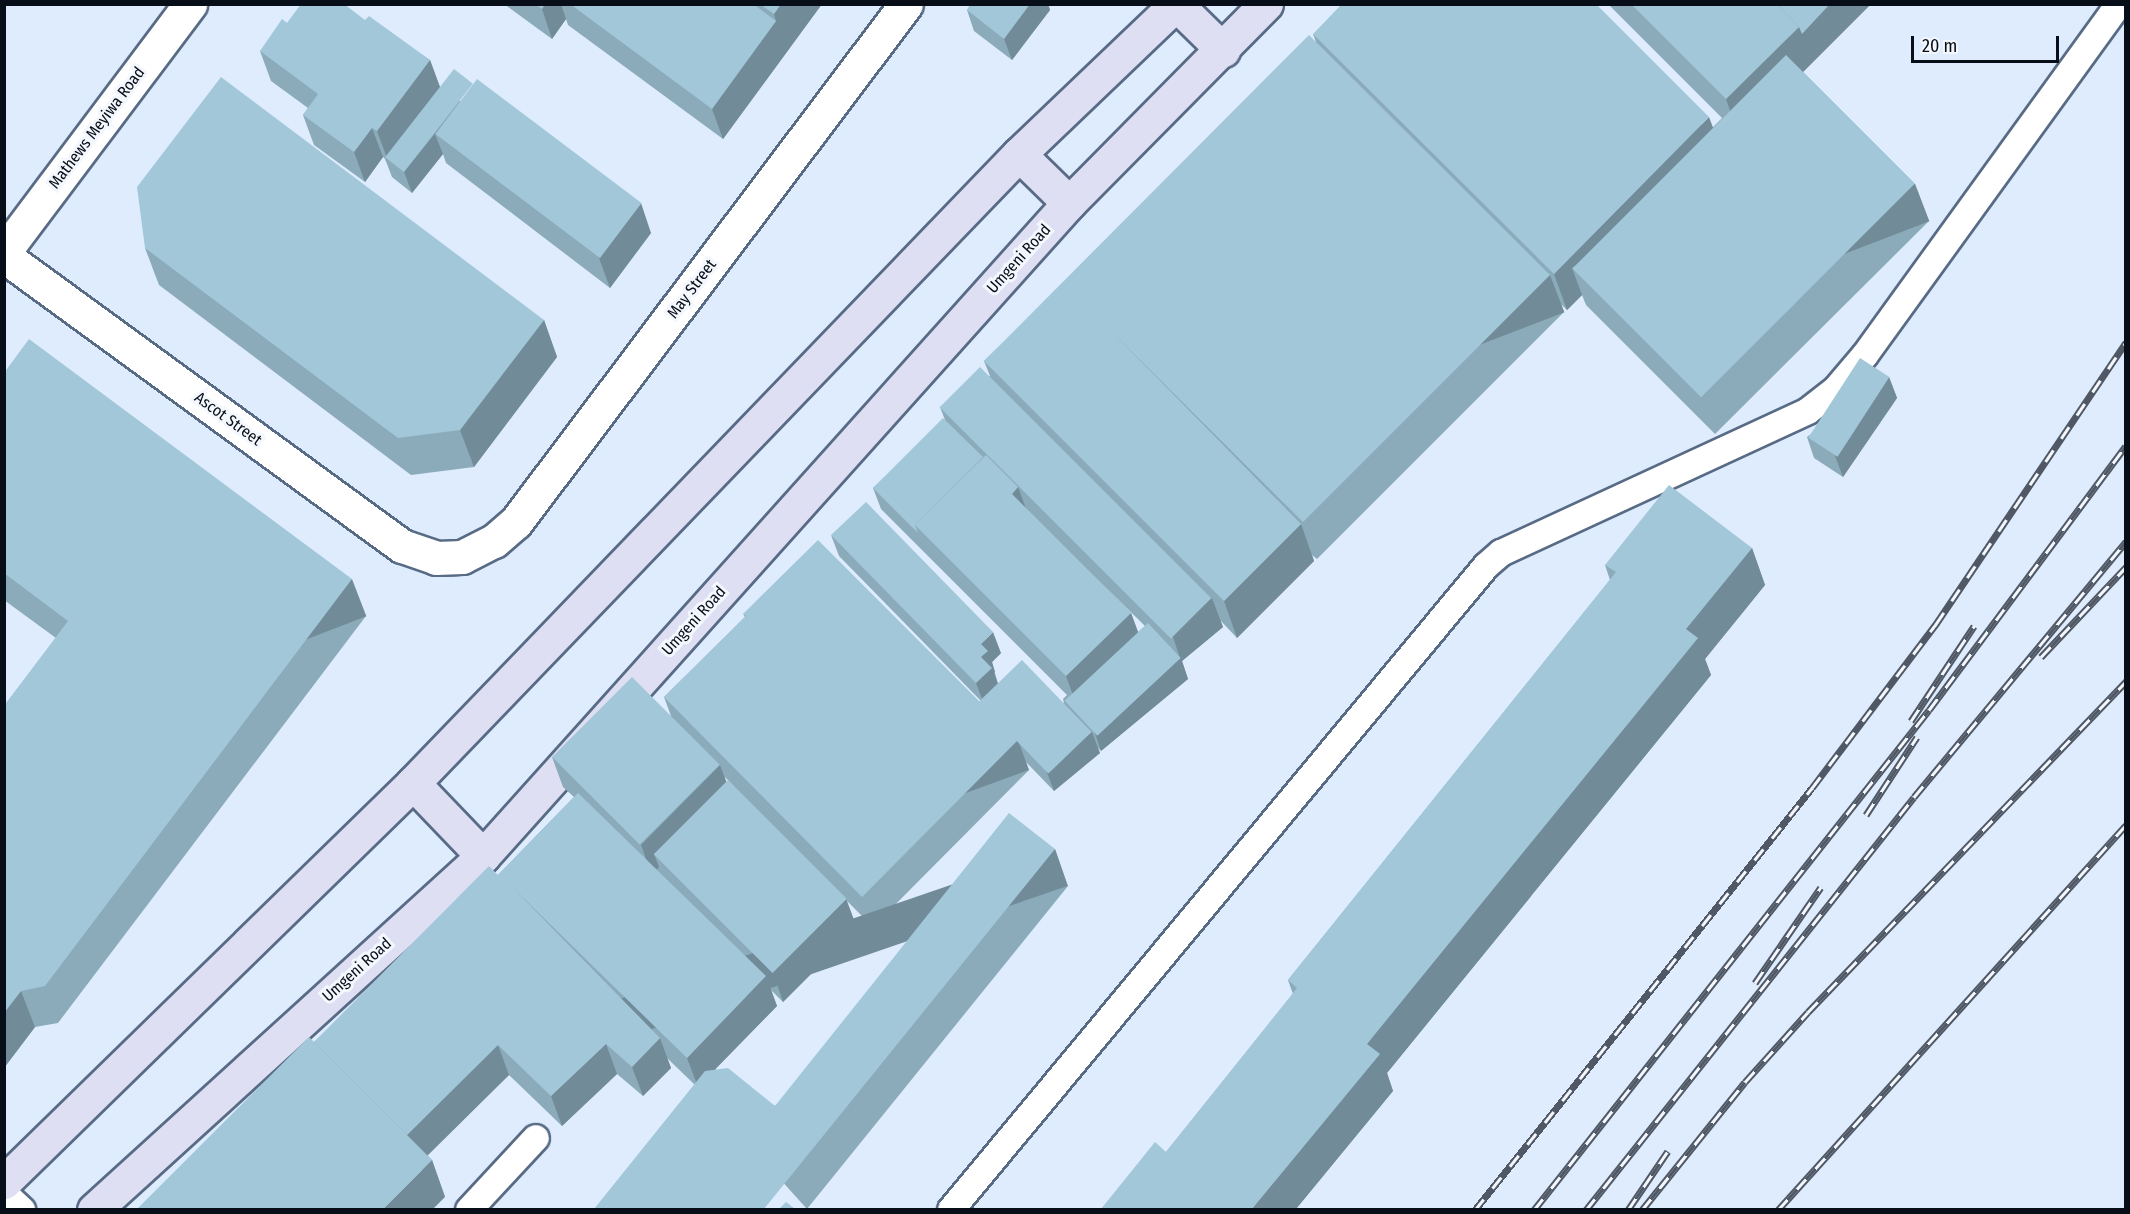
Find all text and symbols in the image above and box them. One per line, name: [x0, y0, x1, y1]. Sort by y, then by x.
scale bar: [1914, 24, 2062, 62]
text: 20 m: [1922, 35, 1957, 57]
street label: Mathews Meyiwa Road: [45, 63, 149, 193]
street label: Umgeni Road: [983, 221, 1055, 297]
street label: May Street: [664, 256, 720, 322]
street label: Ascot Street: [191, 388, 265, 450]
street label: Umgeni Road: [658, 583, 730, 659]
street label: Umgeni Road: [319, 934, 395, 1006]

